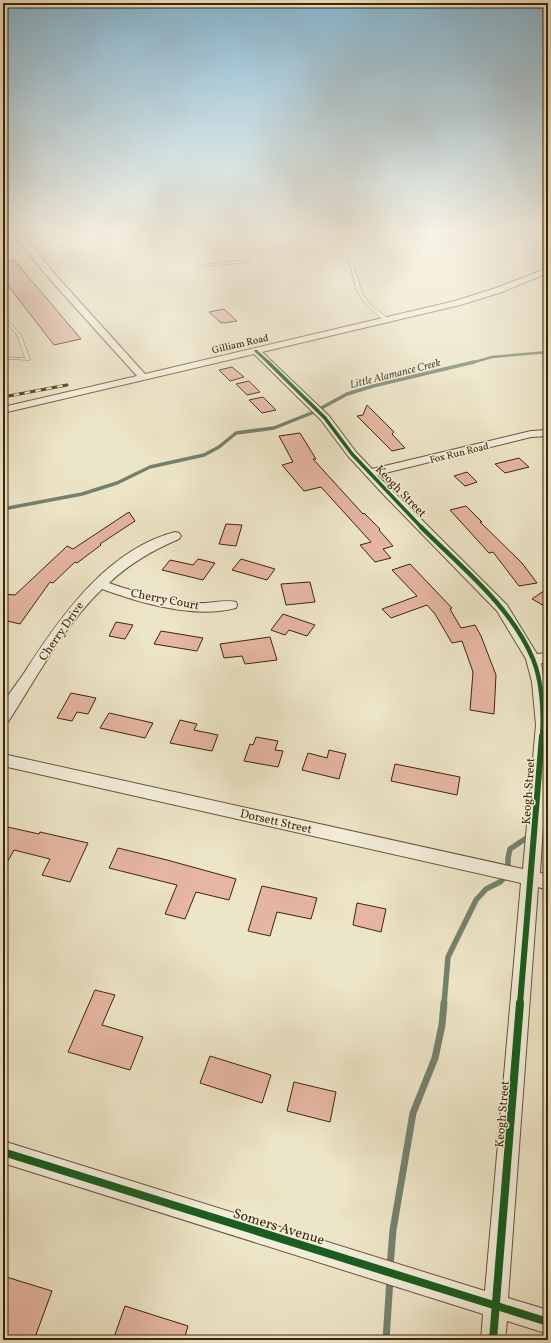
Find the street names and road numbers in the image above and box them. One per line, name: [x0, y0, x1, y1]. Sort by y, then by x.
street label: Gilliam Road: [211, 331, 270, 357]
street label: Fox Run Road: [428, 439, 491, 467]
street label: Keogh Street: [371, 462, 429, 521]
street label: Cherry Court: [129, 585, 200, 614]
street label: Cherry Drive: [36, 599, 88, 664]
street label: Keogh Street: [519, 757, 539, 825]
street label: Dorsett Street: [238, 806, 313, 838]
street label: Keogh Street: [492, 1080, 514, 1148]
street label: Somers Avenue: [231, 1205, 327, 1250]

